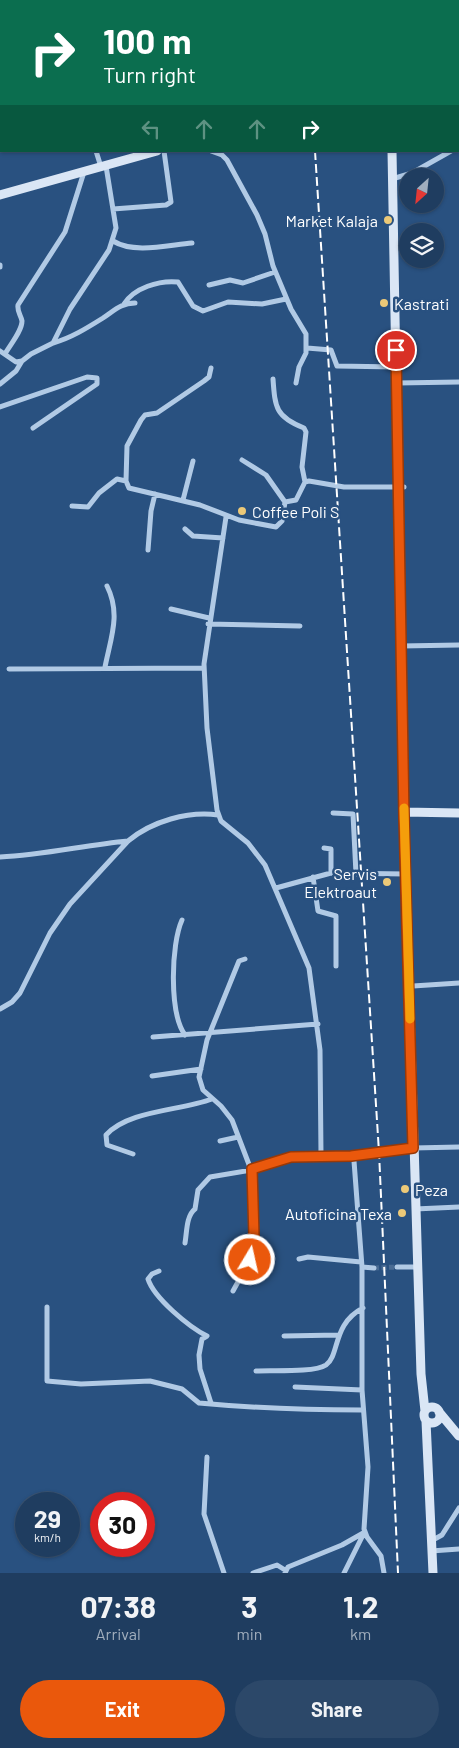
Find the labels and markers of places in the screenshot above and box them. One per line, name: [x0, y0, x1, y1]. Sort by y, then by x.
place label: Market Kalaja: [286, 211, 378, 230]
marker: Market Kalaja: [382, 214, 394, 226]
place label: Kastrati: [394, 294, 449, 313]
marker: Kastrati: [378, 297, 390, 309]
pin: [375, 329, 417, 371]
place label: Coffee Poli S: [252, 502, 339, 521]
marker: Coffee Poli S: [236, 505, 248, 517]
place label: Servis Elektroaut: [304, 864, 377, 901]
marker: Servis Elektroaut: [381, 876, 393, 888]
place label: Peza: [415, 1180, 448, 1199]
marker: Peza: [399, 1183, 411, 1195]
place label: Autoficina Texa: [285, 1204, 392, 1223]
marker: Autoficina Texa: [396, 1207, 408, 1219]

